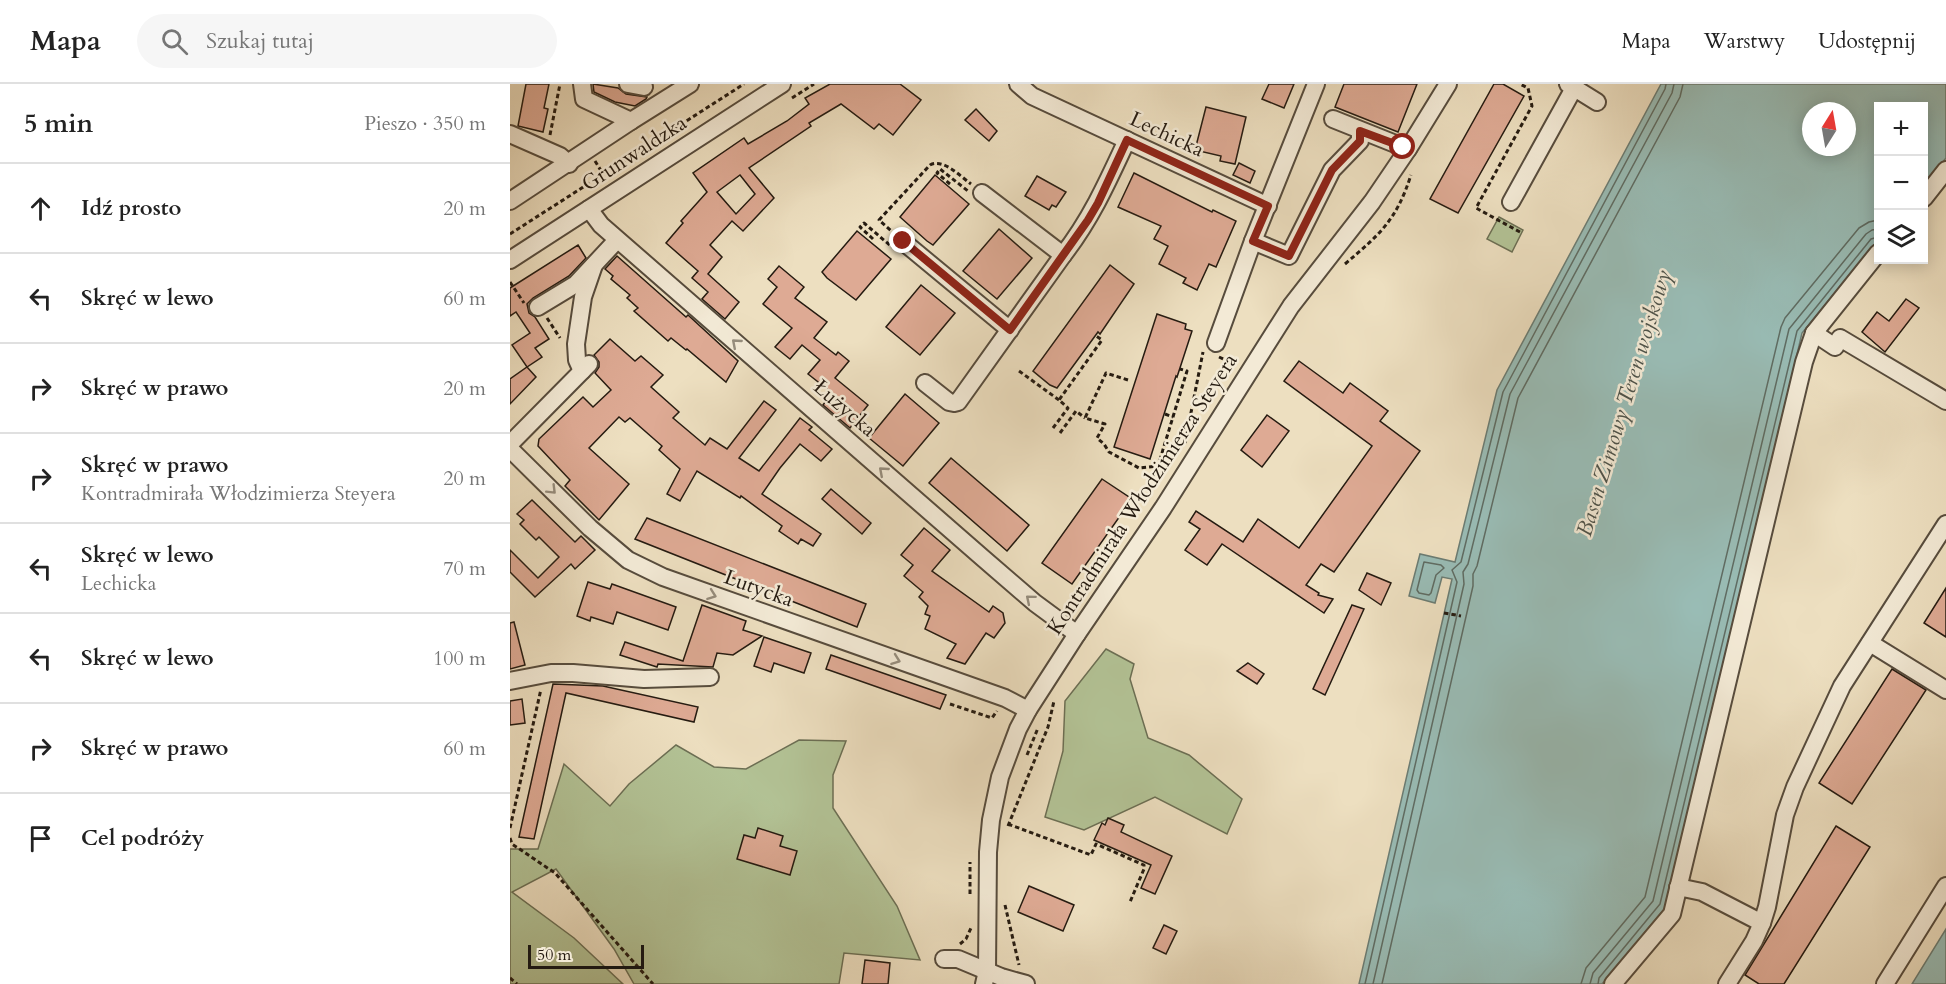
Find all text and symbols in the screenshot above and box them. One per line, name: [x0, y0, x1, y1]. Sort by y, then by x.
search box: [137, 14, 557, 68]
text: Mapa: [30, 22, 101, 60]
icon: search: [158, 25, 191, 58]
text: Szukaj tutaj: [206, 26, 314, 56]
text: Mapa: [1622, 27, 1671, 56]
text: Warstwy: [1704, 27, 1785, 56]
text: Udostępnij: [1818, 27, 1916, 56]
north arrow: [1802, 102, 1856, 156]
map controls: [1874, 102, 1928, 264]
button: +: [1874, 102, 1928, 156]
street label: Lechicka: [1125, 105, 1209, 164]
text: 5 min: [24, 106, 93, 141]
street label: Grunwaldzka: [576, 109, 692, 198]
text: Pieszo · 350 m: [364, 110, 486, 137]
route start: [1389, 133, 1415, 159]
button: −: [1874, 156, 1928, 210]
icon: ahead: [24, 192, 57, 225]
text: Idź prosto: [81, 193, 181, 223]
text: 20 m: [443, 195, 486, 222]
button: layers: [1874, 210, 1928, 264]
route end: [889, 227, 915, 253]
water label: Basen Zimowy Teren wojskowy: [1569, 266, 1679, 540]
icon: left: [24, 282, 57, 315]
text: Skręć w lewo: [81, 283, 214, 313]
text: 60 m: [443, 285, 486, 312]
one-way arrow: [732, 339, 743, 350]
street label: Kontradmirała Włodzimierza Steyera: [1040, 348, 1245, 641]
icon: right: [24, 372, 57, 405]
text: Skręć w prawo: [81, 373, 228, 403]
street label: Łużycka: [807, 373, 882, 444]
text: 20 m: [443, 375, 486, 402]
text: Skręć w prawo: [81, 450, 228, 480]
icon: right: [24, 462, 57, 495]
text: 20 m: [443, 465, 486, 492]
one-way arrow: [879, 467, 890, 478]
text: Kontradmirała Włodzimierza Steyera: [81, 480, 396, 507]
one-way arrow: [544, 482, 555, 493]
text: Skręć w lewo: [81, 540, 214, 570]
icon: left: [24, 552, 57, 585]
text: 70 m: [443, 555, 486, 582]
street label: Lutycka: [720, 563, 798, 614]
text: Lechicka: [81, 570, 156, 597]
one-way arrow: [706, 587, 717, 600]
one-way arrow: [1026, 595, 1037, 606]
icon: left: [24, 642, 57, 675]
text: Skręć w lewo: [81, 643, 214, 673]
text: 100 m: [433, 645, 486, 672]
one-way arrow: [890, 653, 901, 666]
icon: right: [24, 732, 57, 765]
text: Skręć w prawo: [81, 733, 228, 763]
text: 60 m: [443, 735, 486, 762]
icon: arrive: [24, 822, 57, 855]
text: Cel podróży: [81, 823, 204, 853]
scale bar: [528, 942, 644, 970]
text: 50 m: [537, 944, 571, 966]

